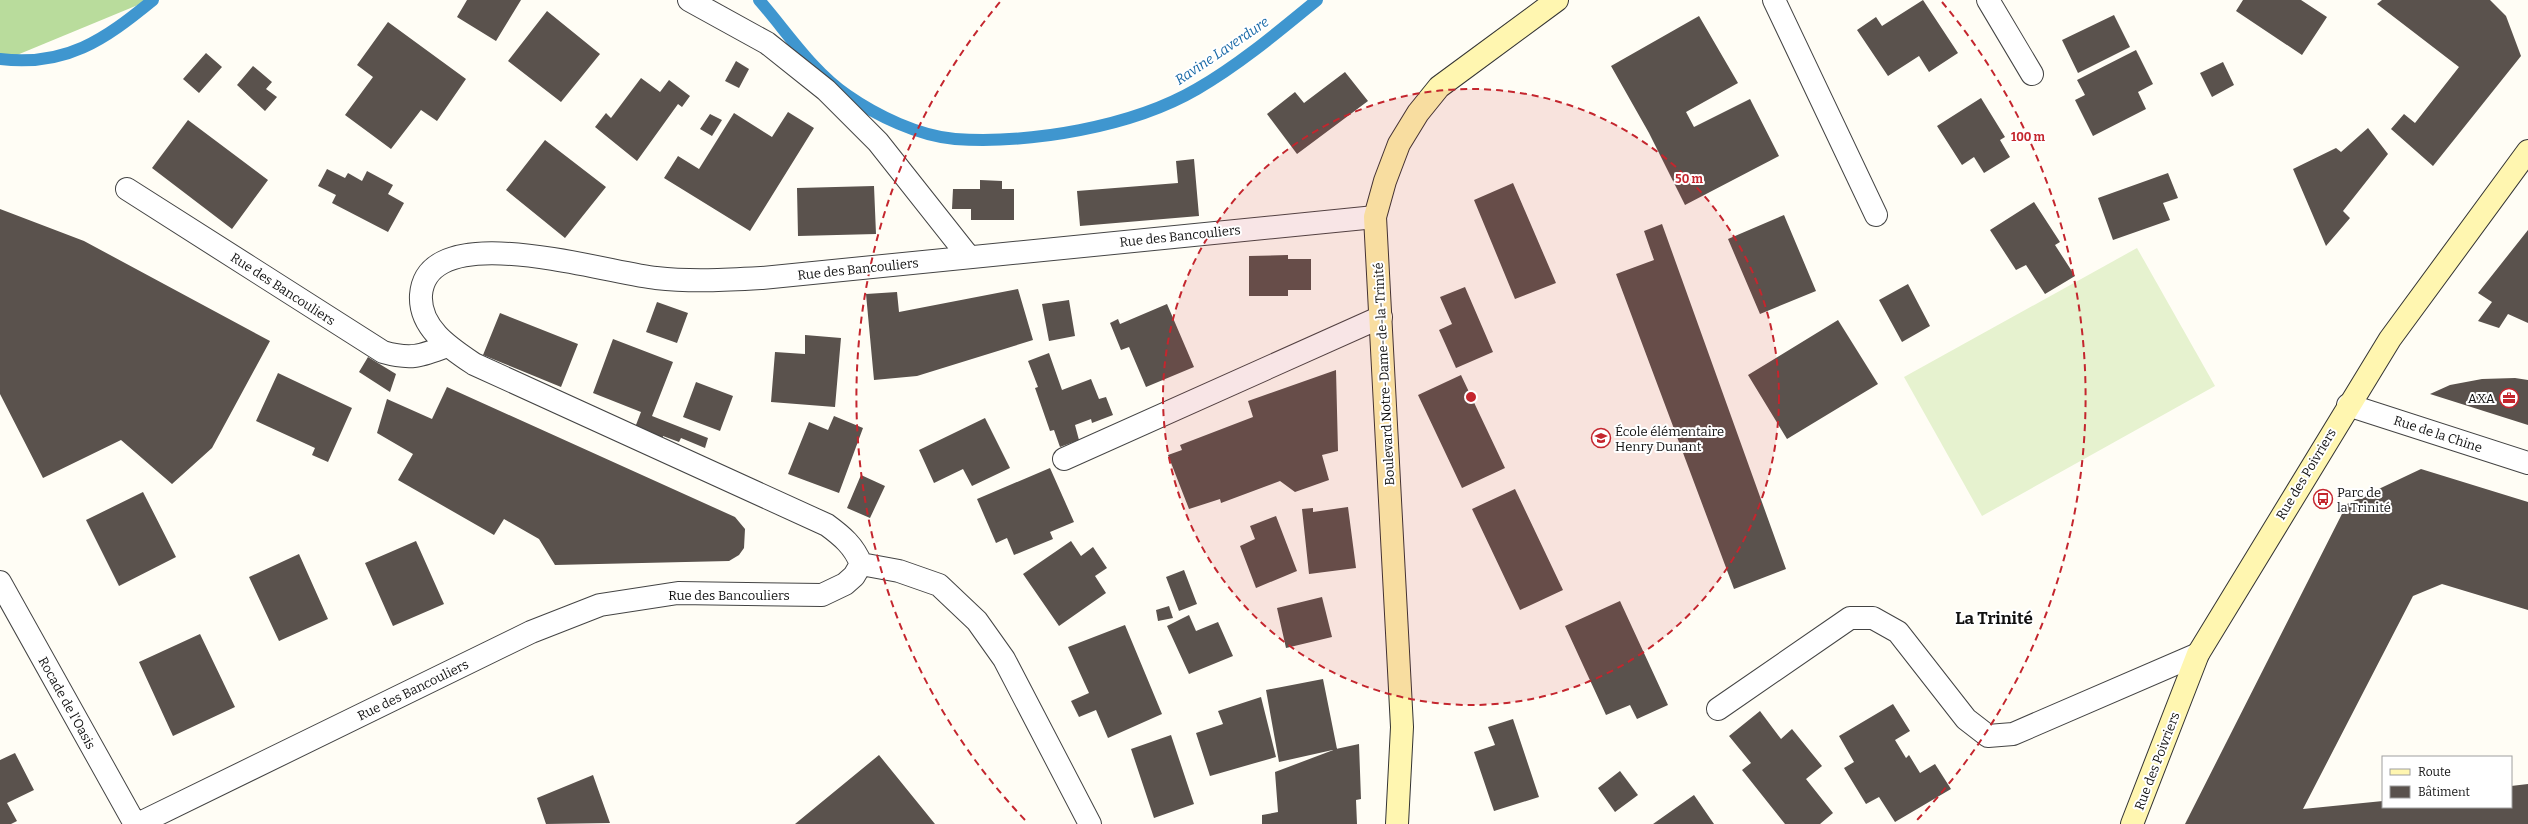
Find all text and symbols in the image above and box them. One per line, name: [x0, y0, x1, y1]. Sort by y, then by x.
water label: Ravine Laverdure: [1172, 13, 1272, 89]
text: 100 m: [2011, 130, 2046, 144]
text: 50 m: [1675, 172, 1703, 186]
street label: Rue des Bancouliers: [1119, 222, 1241, 250]
street label: Rue des Bancouliers: [228, 250, 338, 328]
street label: Rue des Bancouliers: [797, 255, 919, 283]
street label: Boulevard Notre-Dame-de-la-Trinité: [1371, 262, 1397, 486]
office icon: AXA: [2498, 387, 2520, 409]
centre of rings: [1464, 390, 1478, 404]
place label: AXA: [2468, 391, 2496, 406]
street label: Rue de la Chine: [2392, 413, 2484, 455]
place label: École élémentaire Henry Dunant: [1615, 424, 1724, 454]
street label: Rue des Poivriers: [2273, 426, 2339, 522]
school or university icon: École élémentaire Henry Dunant: [1590, 427, 1612, 449]
place label: Parc de la Trinité: [2337, 485, 2391, 515]
bus stop icon: Parc de la Trinité: [2312, 488, 2334, 510]
street label: Rue des Bancouliers: [668, 588, 790, 603]
district label: La Trinité: [1955, 608, 2033, 629]
street label: Rocade de l'Oasis: [35, 654, 99, 752]
street label: Rue des Bancouliers: [355, 657, 471, 723]
street label: Rue des Poivriers: [2131, 710, 2183, 812]
legend: [2382, 756, 2512, 808]
text: Route: [2418, 765, 2451, 779]
text: Bâtiment: [2418, 785, 2471, 799]

